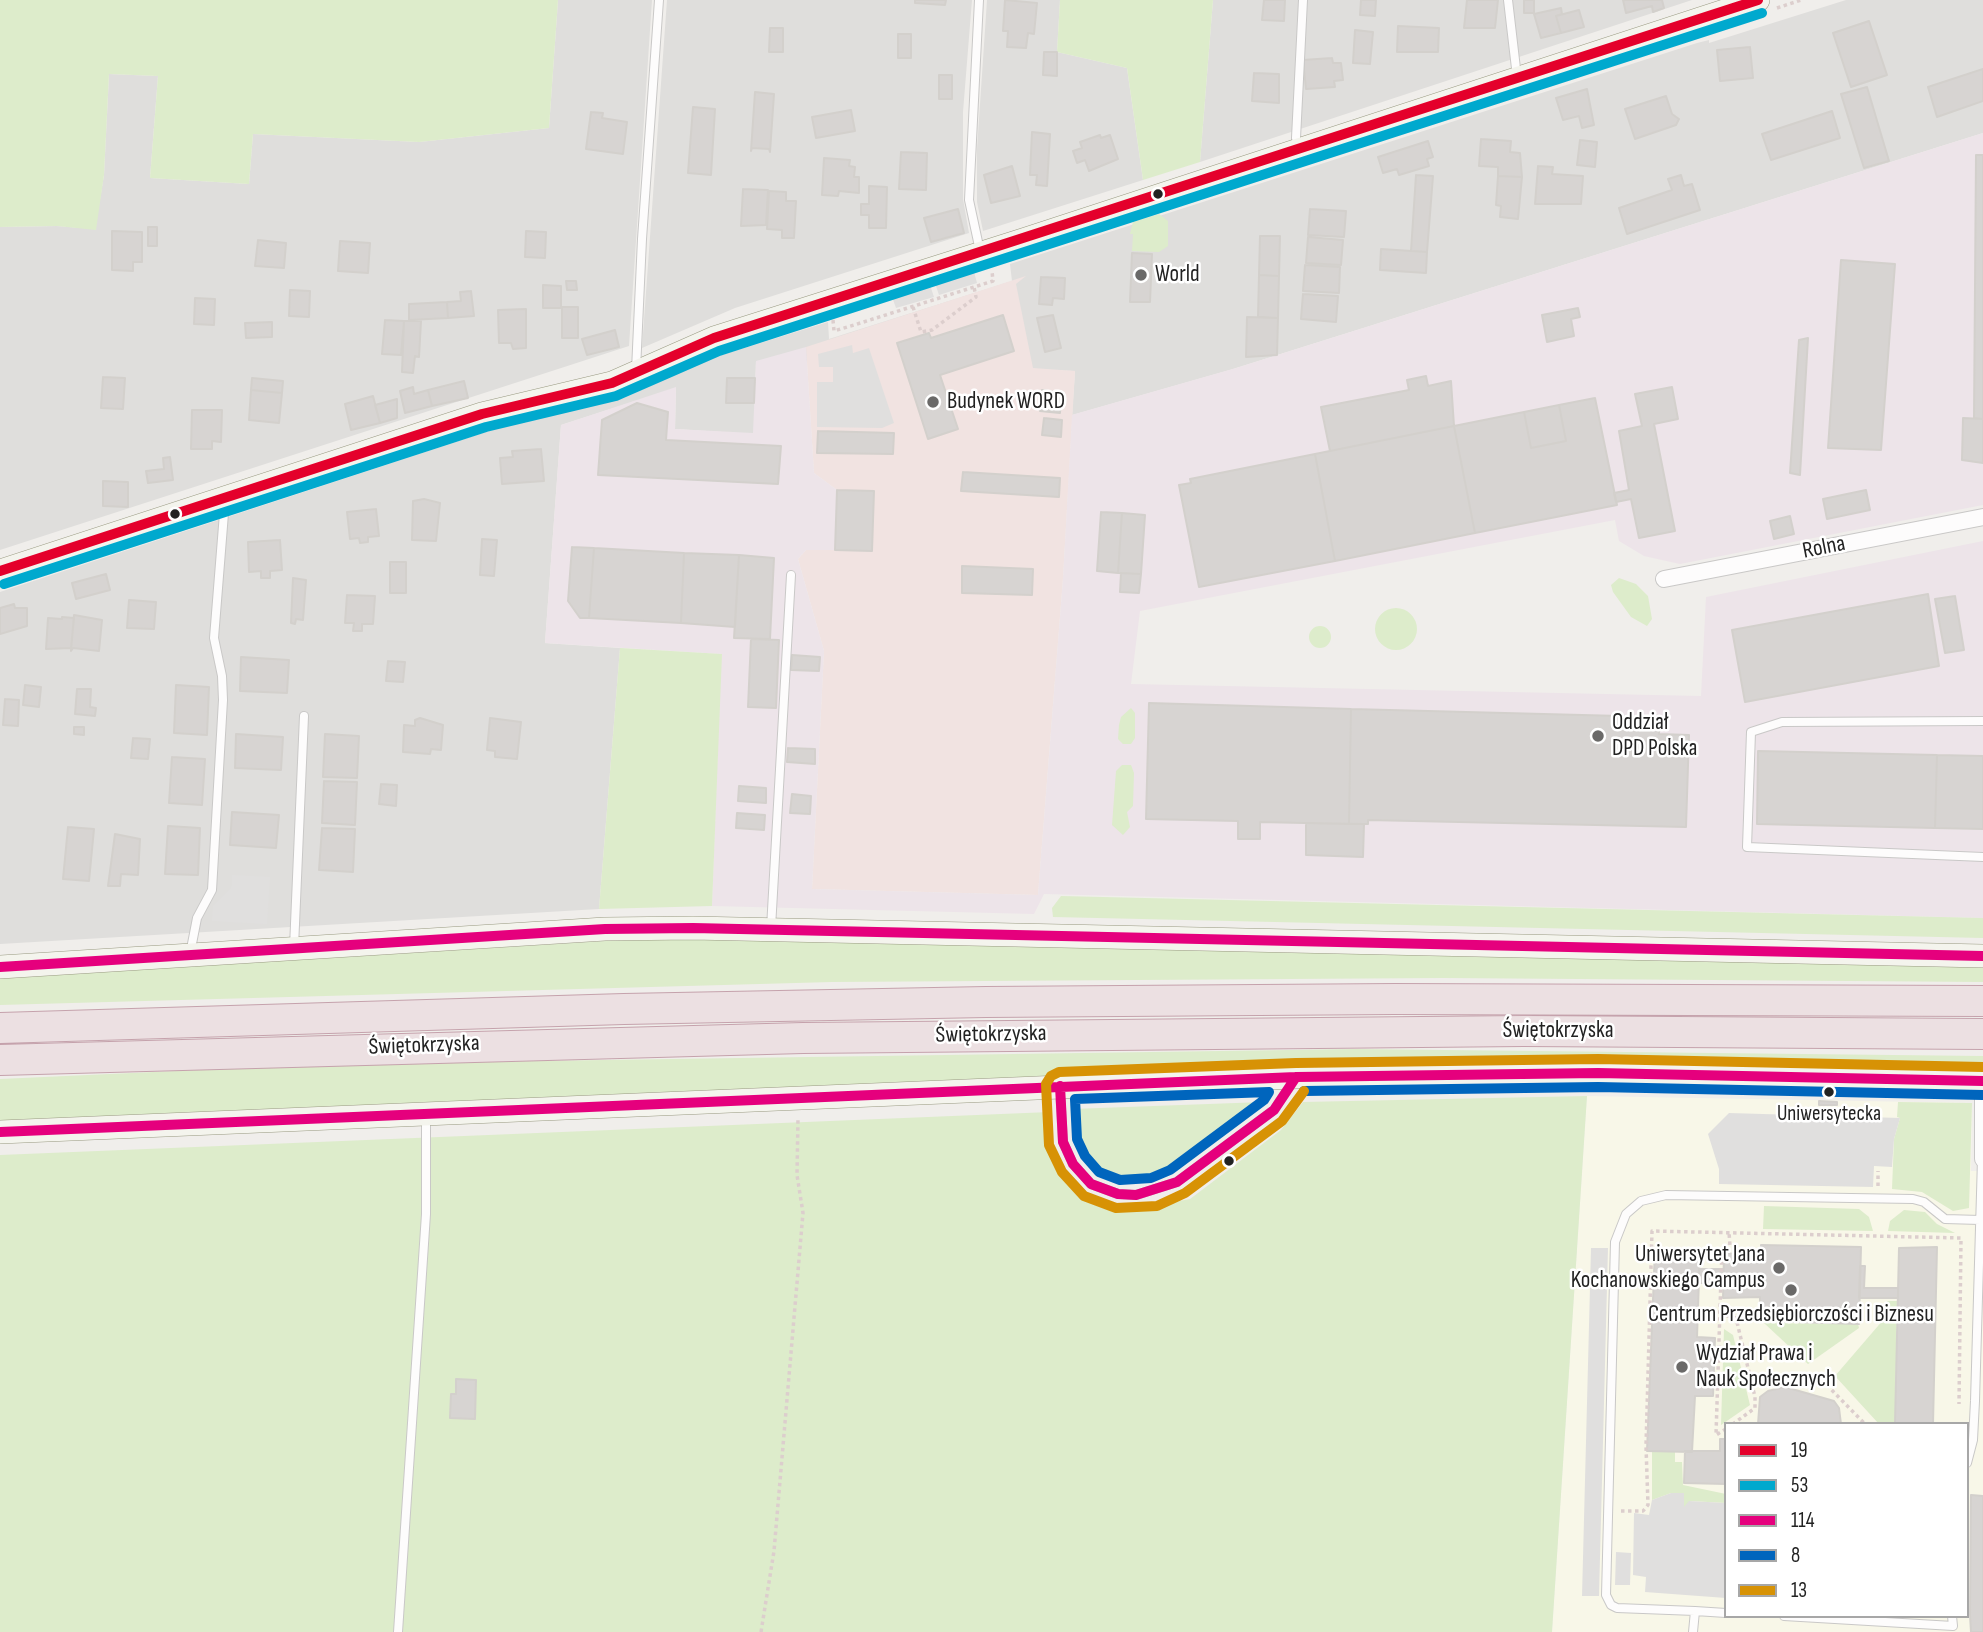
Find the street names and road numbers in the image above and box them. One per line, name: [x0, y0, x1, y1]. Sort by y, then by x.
street label: Rolna: [1800, 530, 1848, 566]
street label: Świętokrzyska: [1502, 1017, 1614, 1045]
street label: Świętokrzyska: [935, 1020, 1047, 1050]
street label: Świętokrzyska: [368, 1030, 480, 1062]

